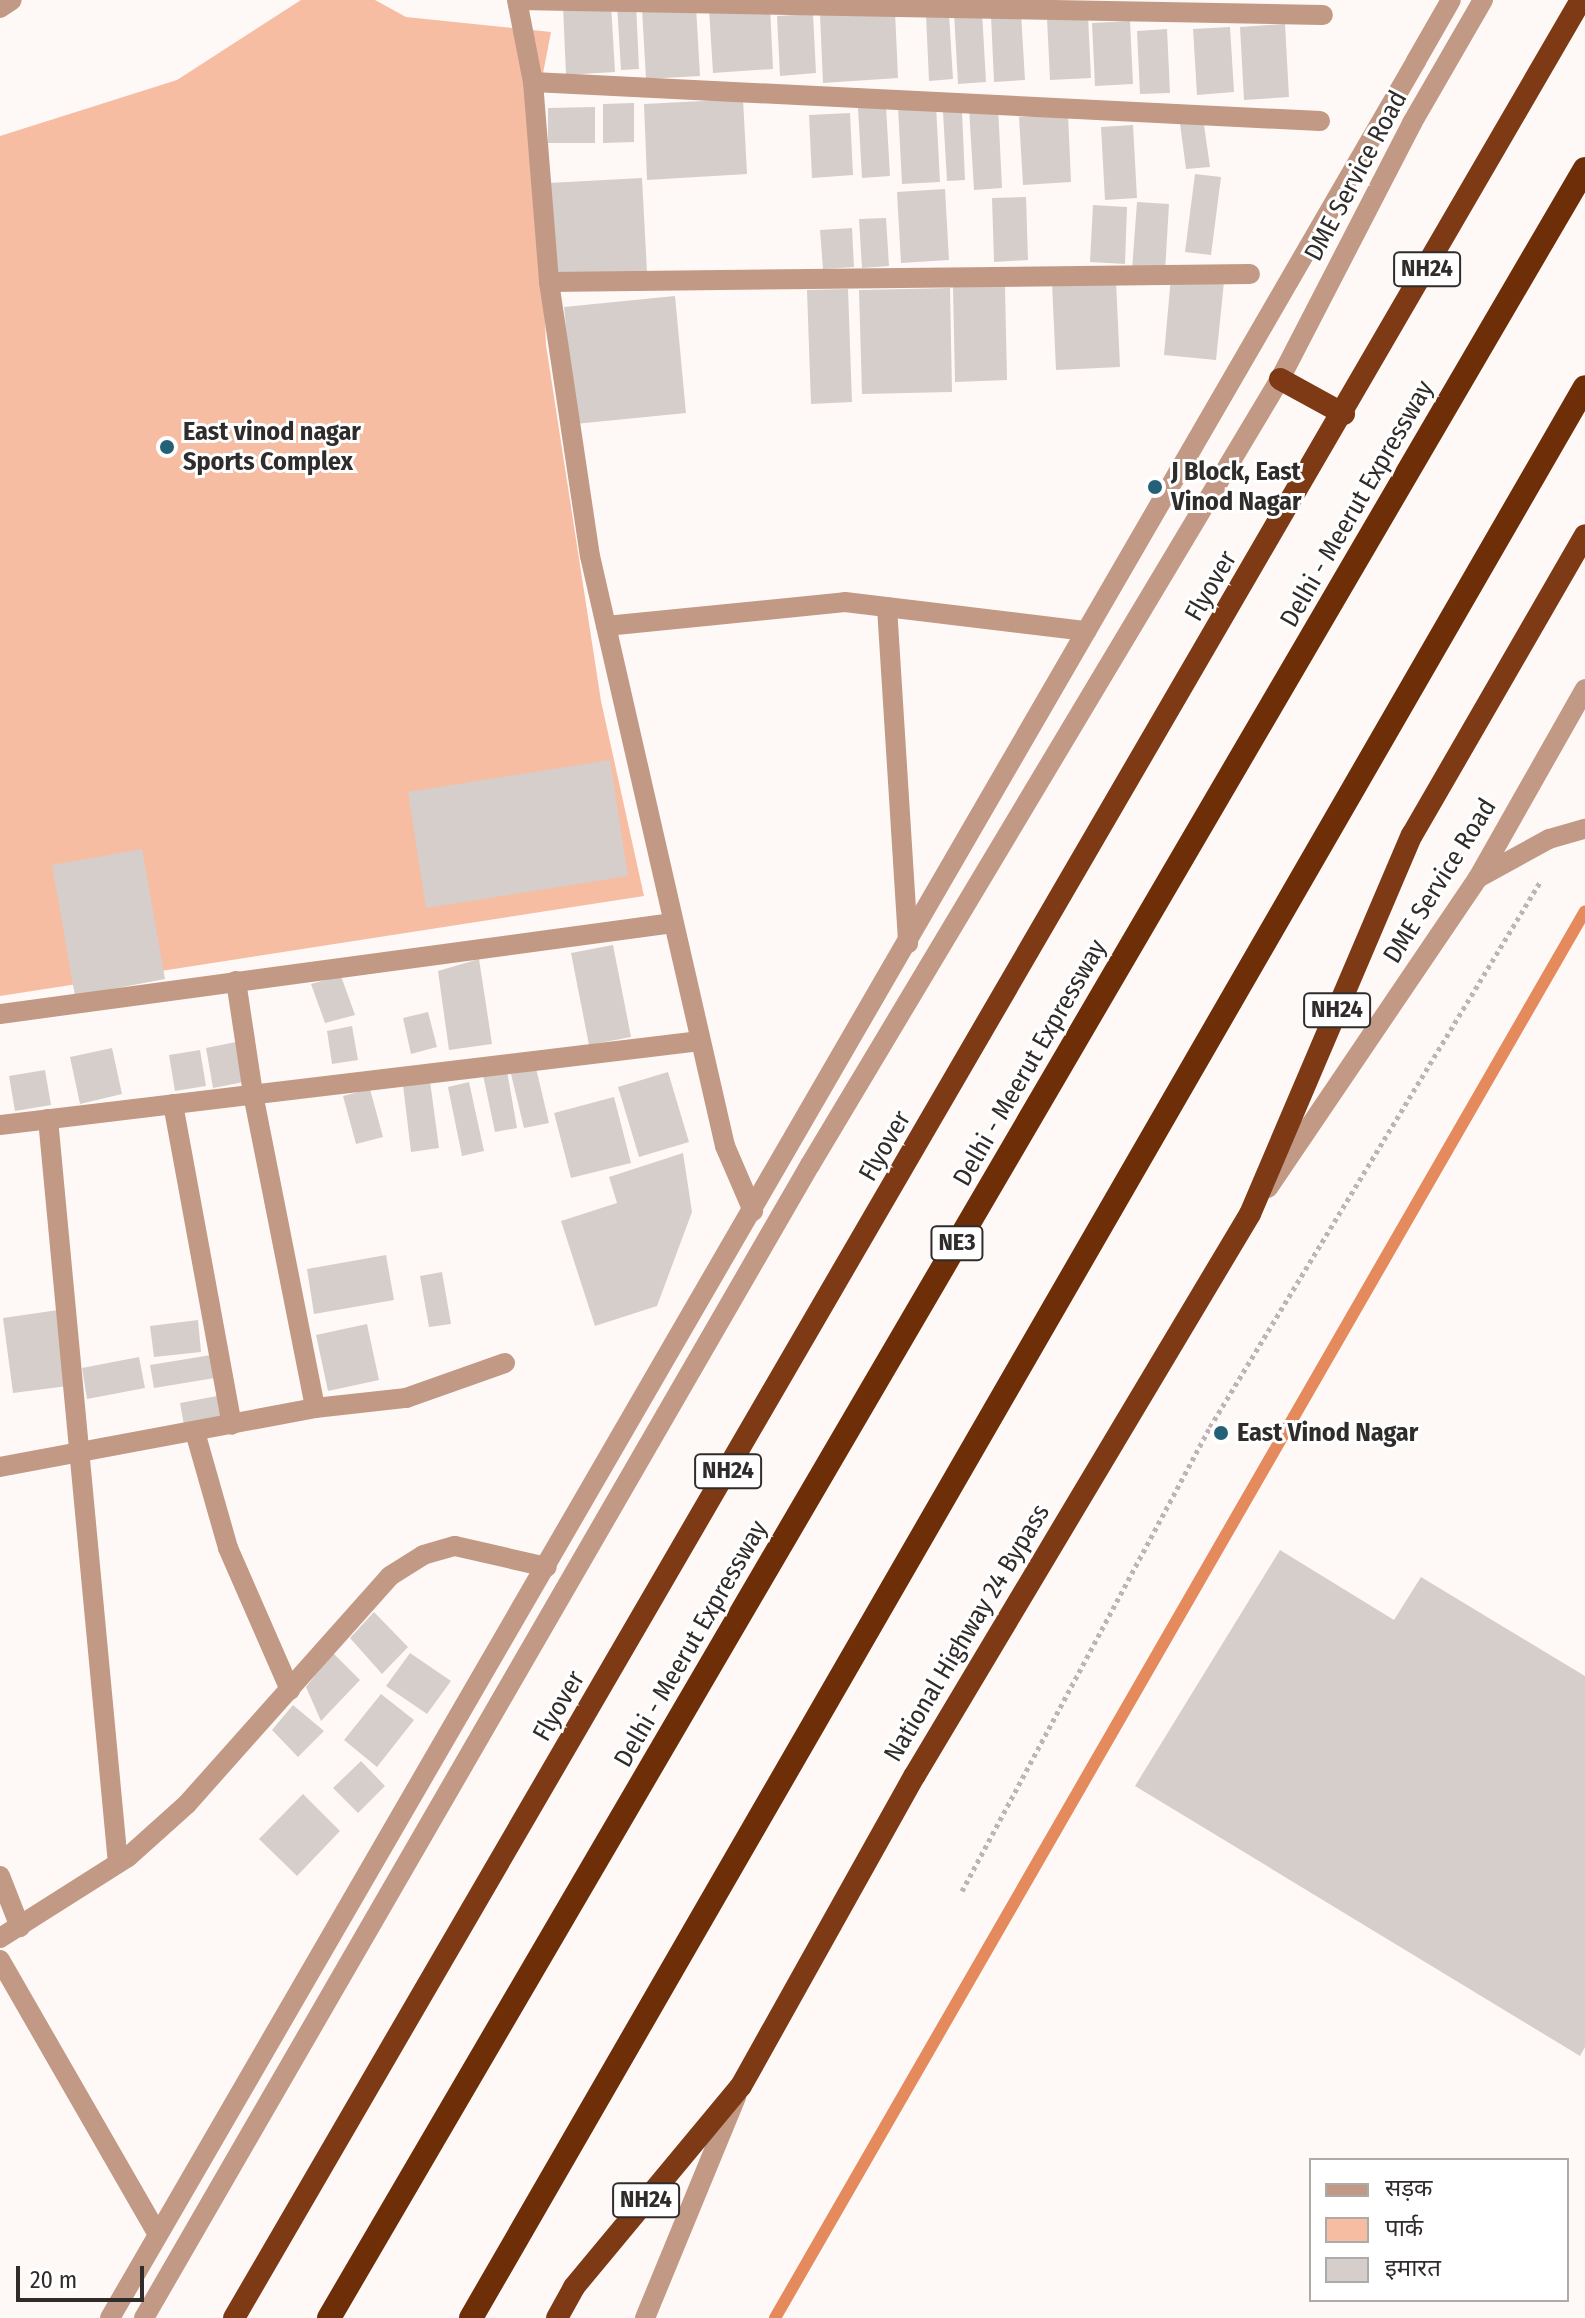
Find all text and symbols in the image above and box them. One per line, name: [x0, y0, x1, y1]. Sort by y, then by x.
street label: DME Service Road: [1298, 86, 1414, 266]
road number: NH24: [1393, 249, 1461, 289]
street label: Delhi - Meerut Expressway: [1274, 375, 1440, 633]
place label: East vinod nagar Sports Complex: [183, 416, 361, 478]
marker: East vinod nagar Sports Complex: [158, 438, 176, 456]
place label: J Block, East Vinod Nagar: [1171, 456, 1301, 518]
marker: J Block, East Vinod Nagar: [1146, 478, 1164, 496]
street label: Flyover: [1178, 545, 1244, 627]
street label: DME Service Road: [1377, 793, 1503, 969]
street label: Delhi - Meerut Expressway: [947, 934, 1113, 1192]
road number: NH24: [1303, 990, 1371, 1030]
street label: Flyover: [852, 1105, 918, 1187]
road number: NE3: [929, 1223, 985, 1263]
place label: East Vinod Nagar: [1237, 1417, 1418, 1449]
marker: East Vinod Nagar: [1212, 1424, 1230, 1442]
road number: NH24: [694, 1451, 762, 1491]
street label: National Highway 24 Bypass: [878, 1499, 1056, 1767]
street label: Delhi - Meerut Expressway: [608, 1515, 774, 1773]
street label: Flyover: [526, 1665, 592, 1747]
legend: [1309, 2158, 1569, 2302]
text: सड़क: [1385, 2174, 1433, 2202]
road number: NH24: [612, 2180, 680, 2220]
text: पार्क: [1385, 2214, 1423, 2242]
scale bar: [20, 2250, 148, 2300]
text: इमारत: [1385, 2254, 1441, 2282]
text: 20 m: [30, 2266, 77, 2294]

